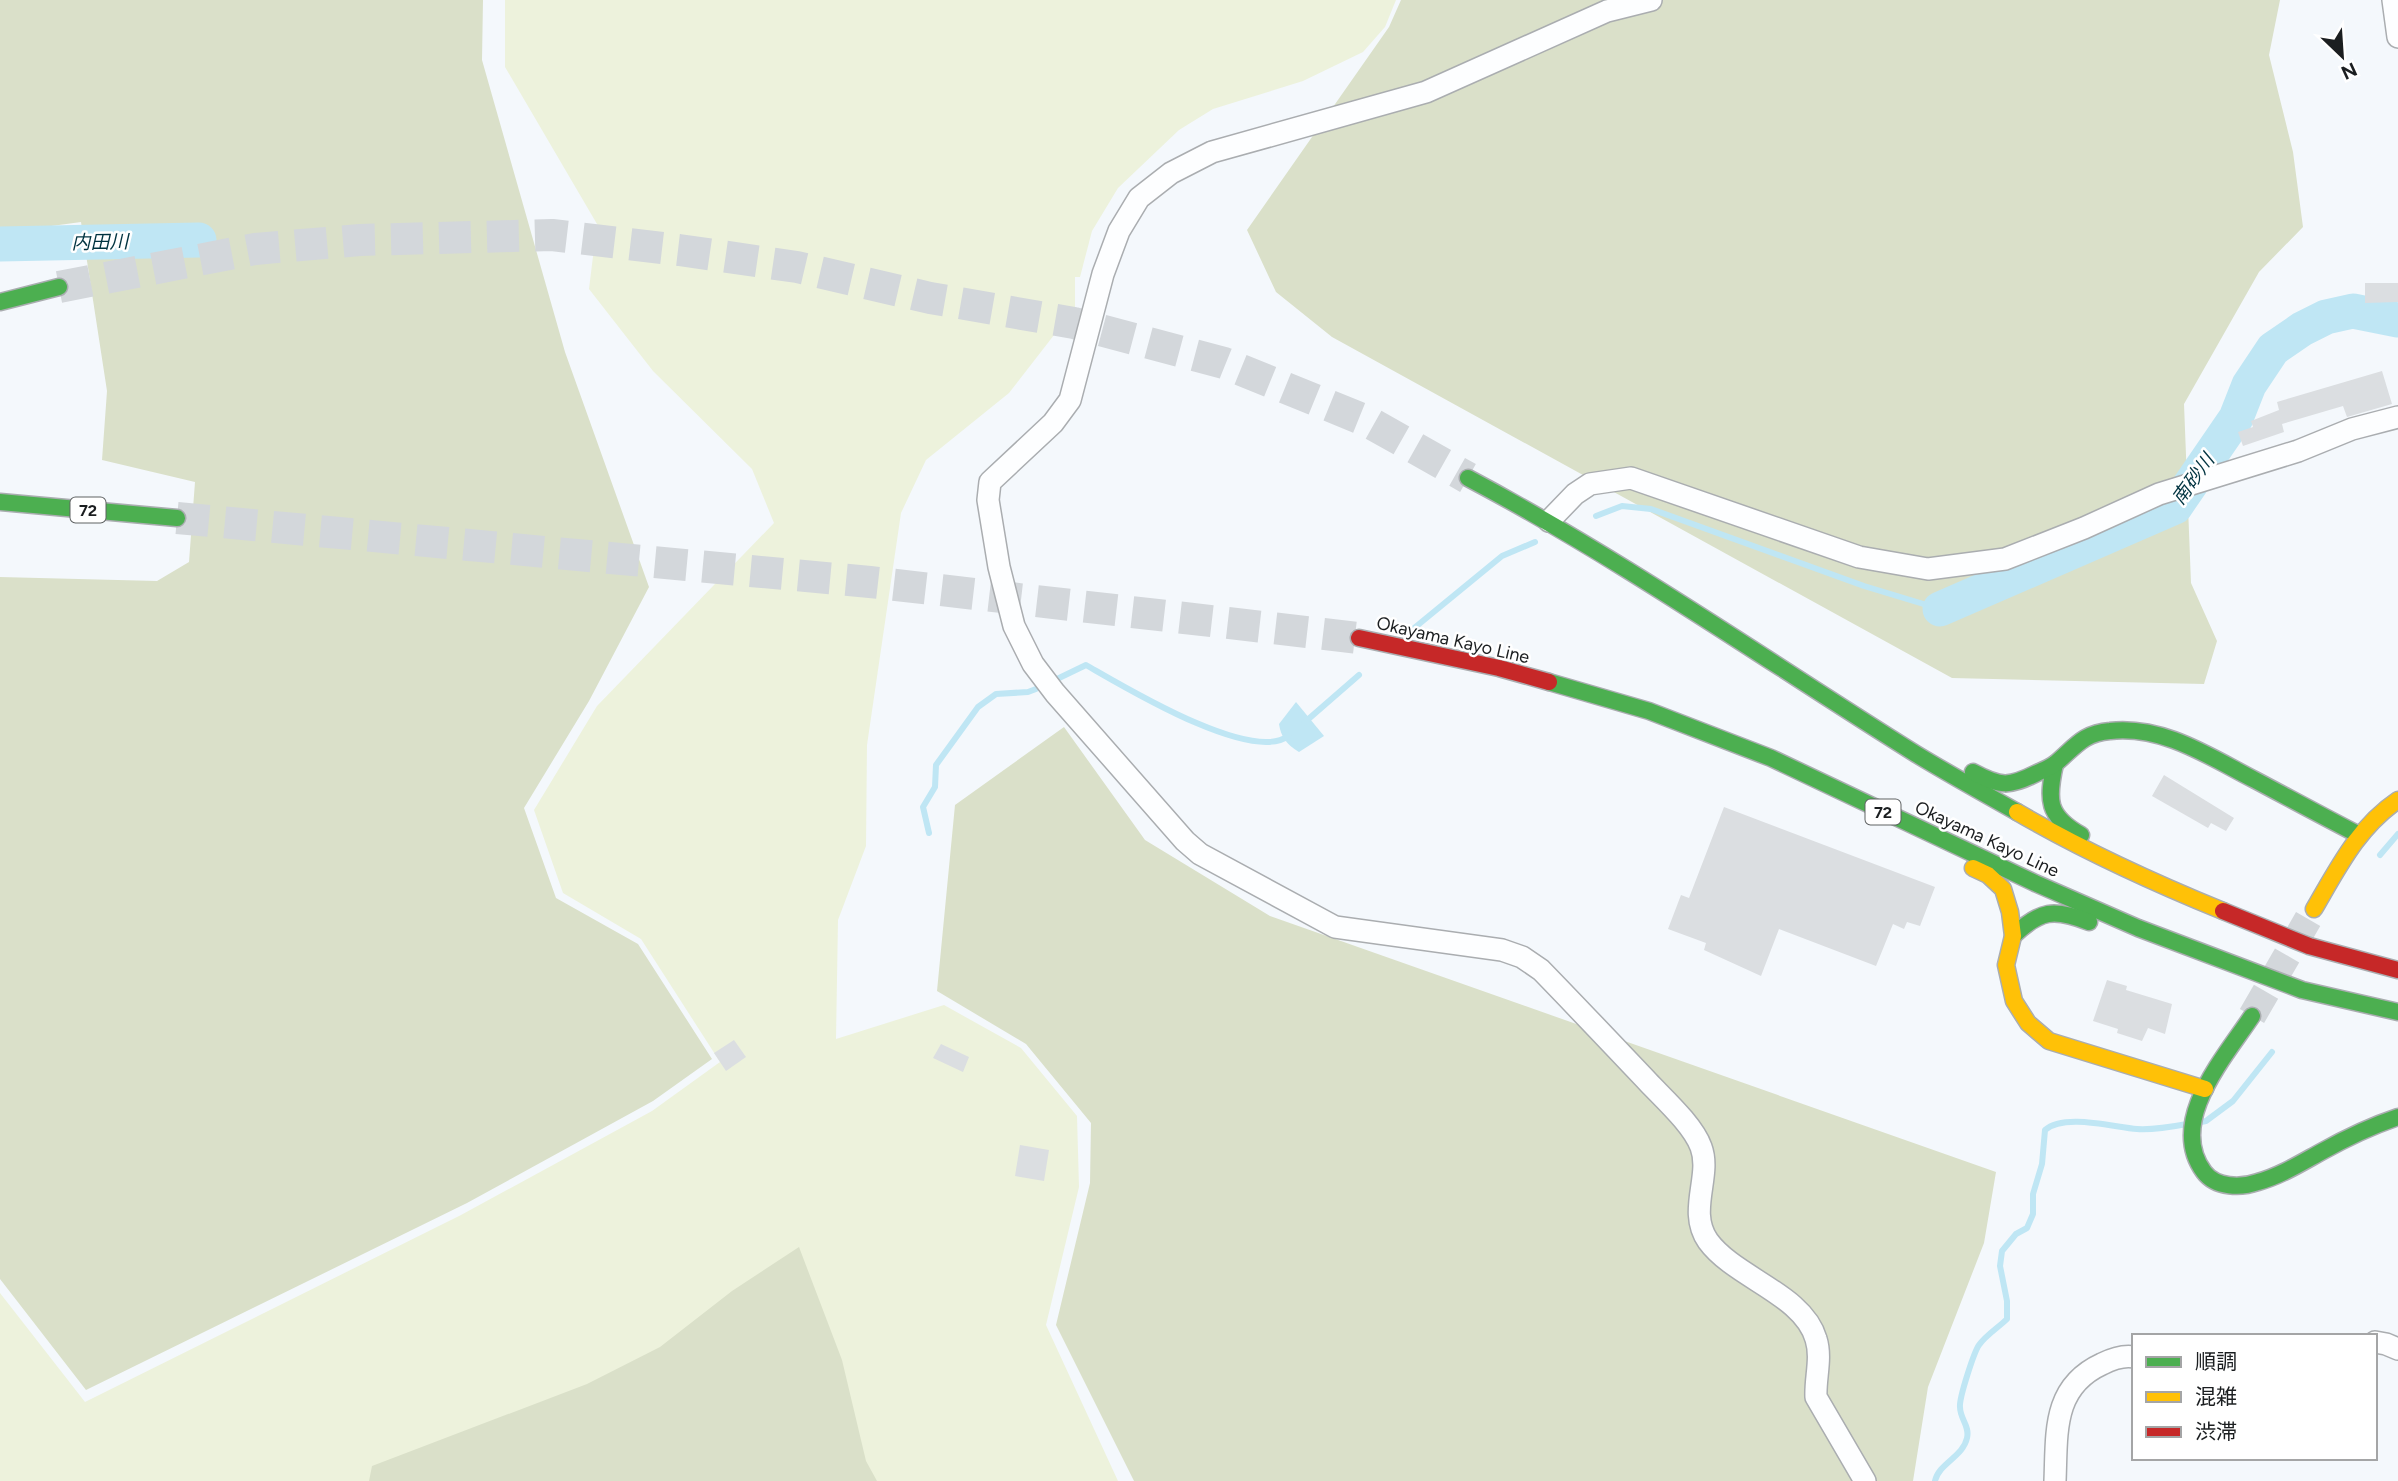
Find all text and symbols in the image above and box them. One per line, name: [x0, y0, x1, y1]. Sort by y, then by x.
north arrow: [2307, 21, 2377, 91]
text: N: [2337, 57, 2360, 84]
water label: 内田川: [71, 230, 131, 254]
water label: 南砂川: [2167, 448, 2220, 509]
road number: 72: [70, 498, 106, 523]
street label: Okayama Kayo Line: [1374, 612, 1532, 668]
street label: Okayama Kayo Line: [1911, 796, 2063, 882]
road number: 72: [1866, 800, 1900, 824]
legend: [2132, 1334, 2377, 1460]
text: 順調: [2195, 1349, 2237, 1374]
text: 混雑: [2195, 1384, 2237, 1409]
text: 渋滞: [2195, 1419, 2237, 1444]

